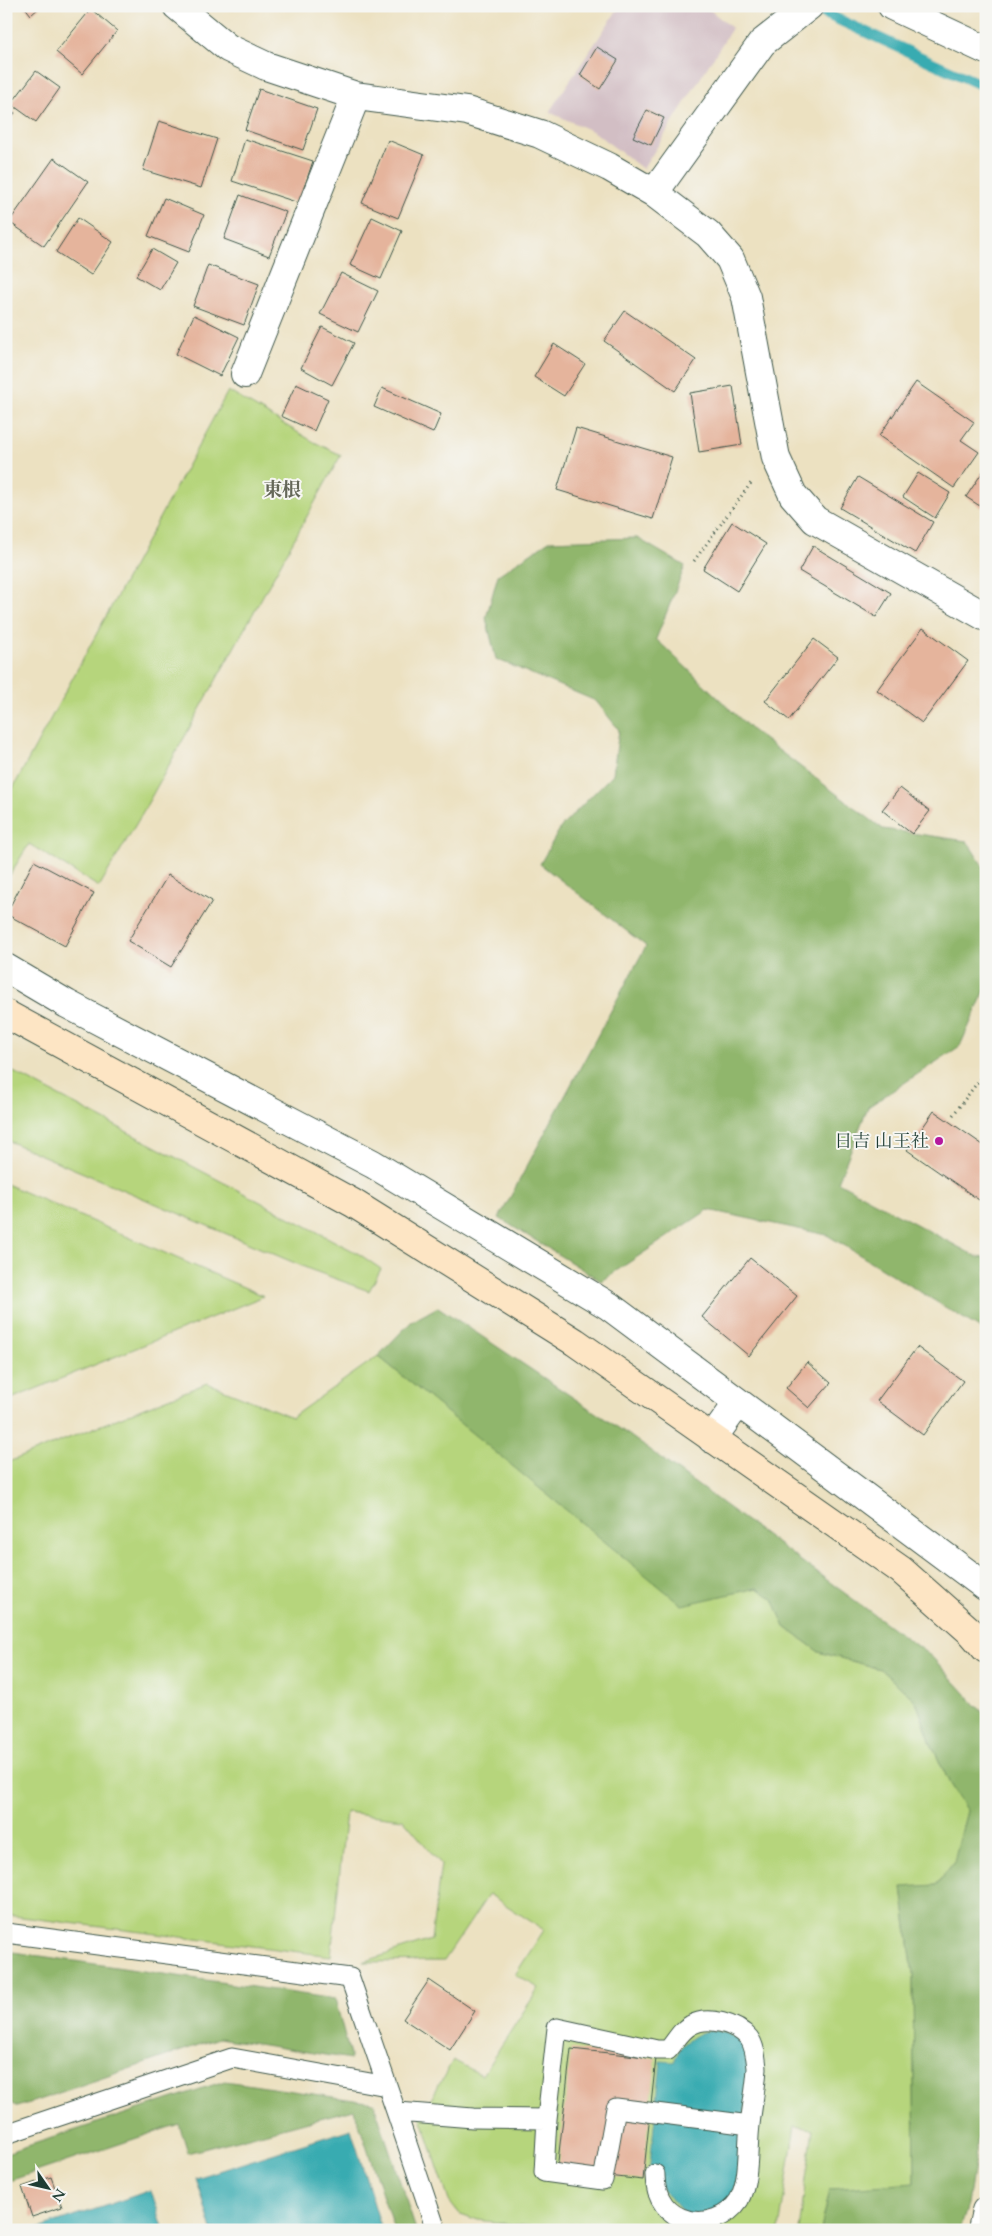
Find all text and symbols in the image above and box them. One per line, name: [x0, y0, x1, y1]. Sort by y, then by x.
district label: 東根: [263, 477, 301, 503]
place label: 日吉 山王社: [834, 1129, 929, 1154]
marker: 日吉 山王社: [933, 1135, 945, 1147]
north arrow: [22, 2164, 72, 2214]
text: N: [47, 2185, 70, 2205]

